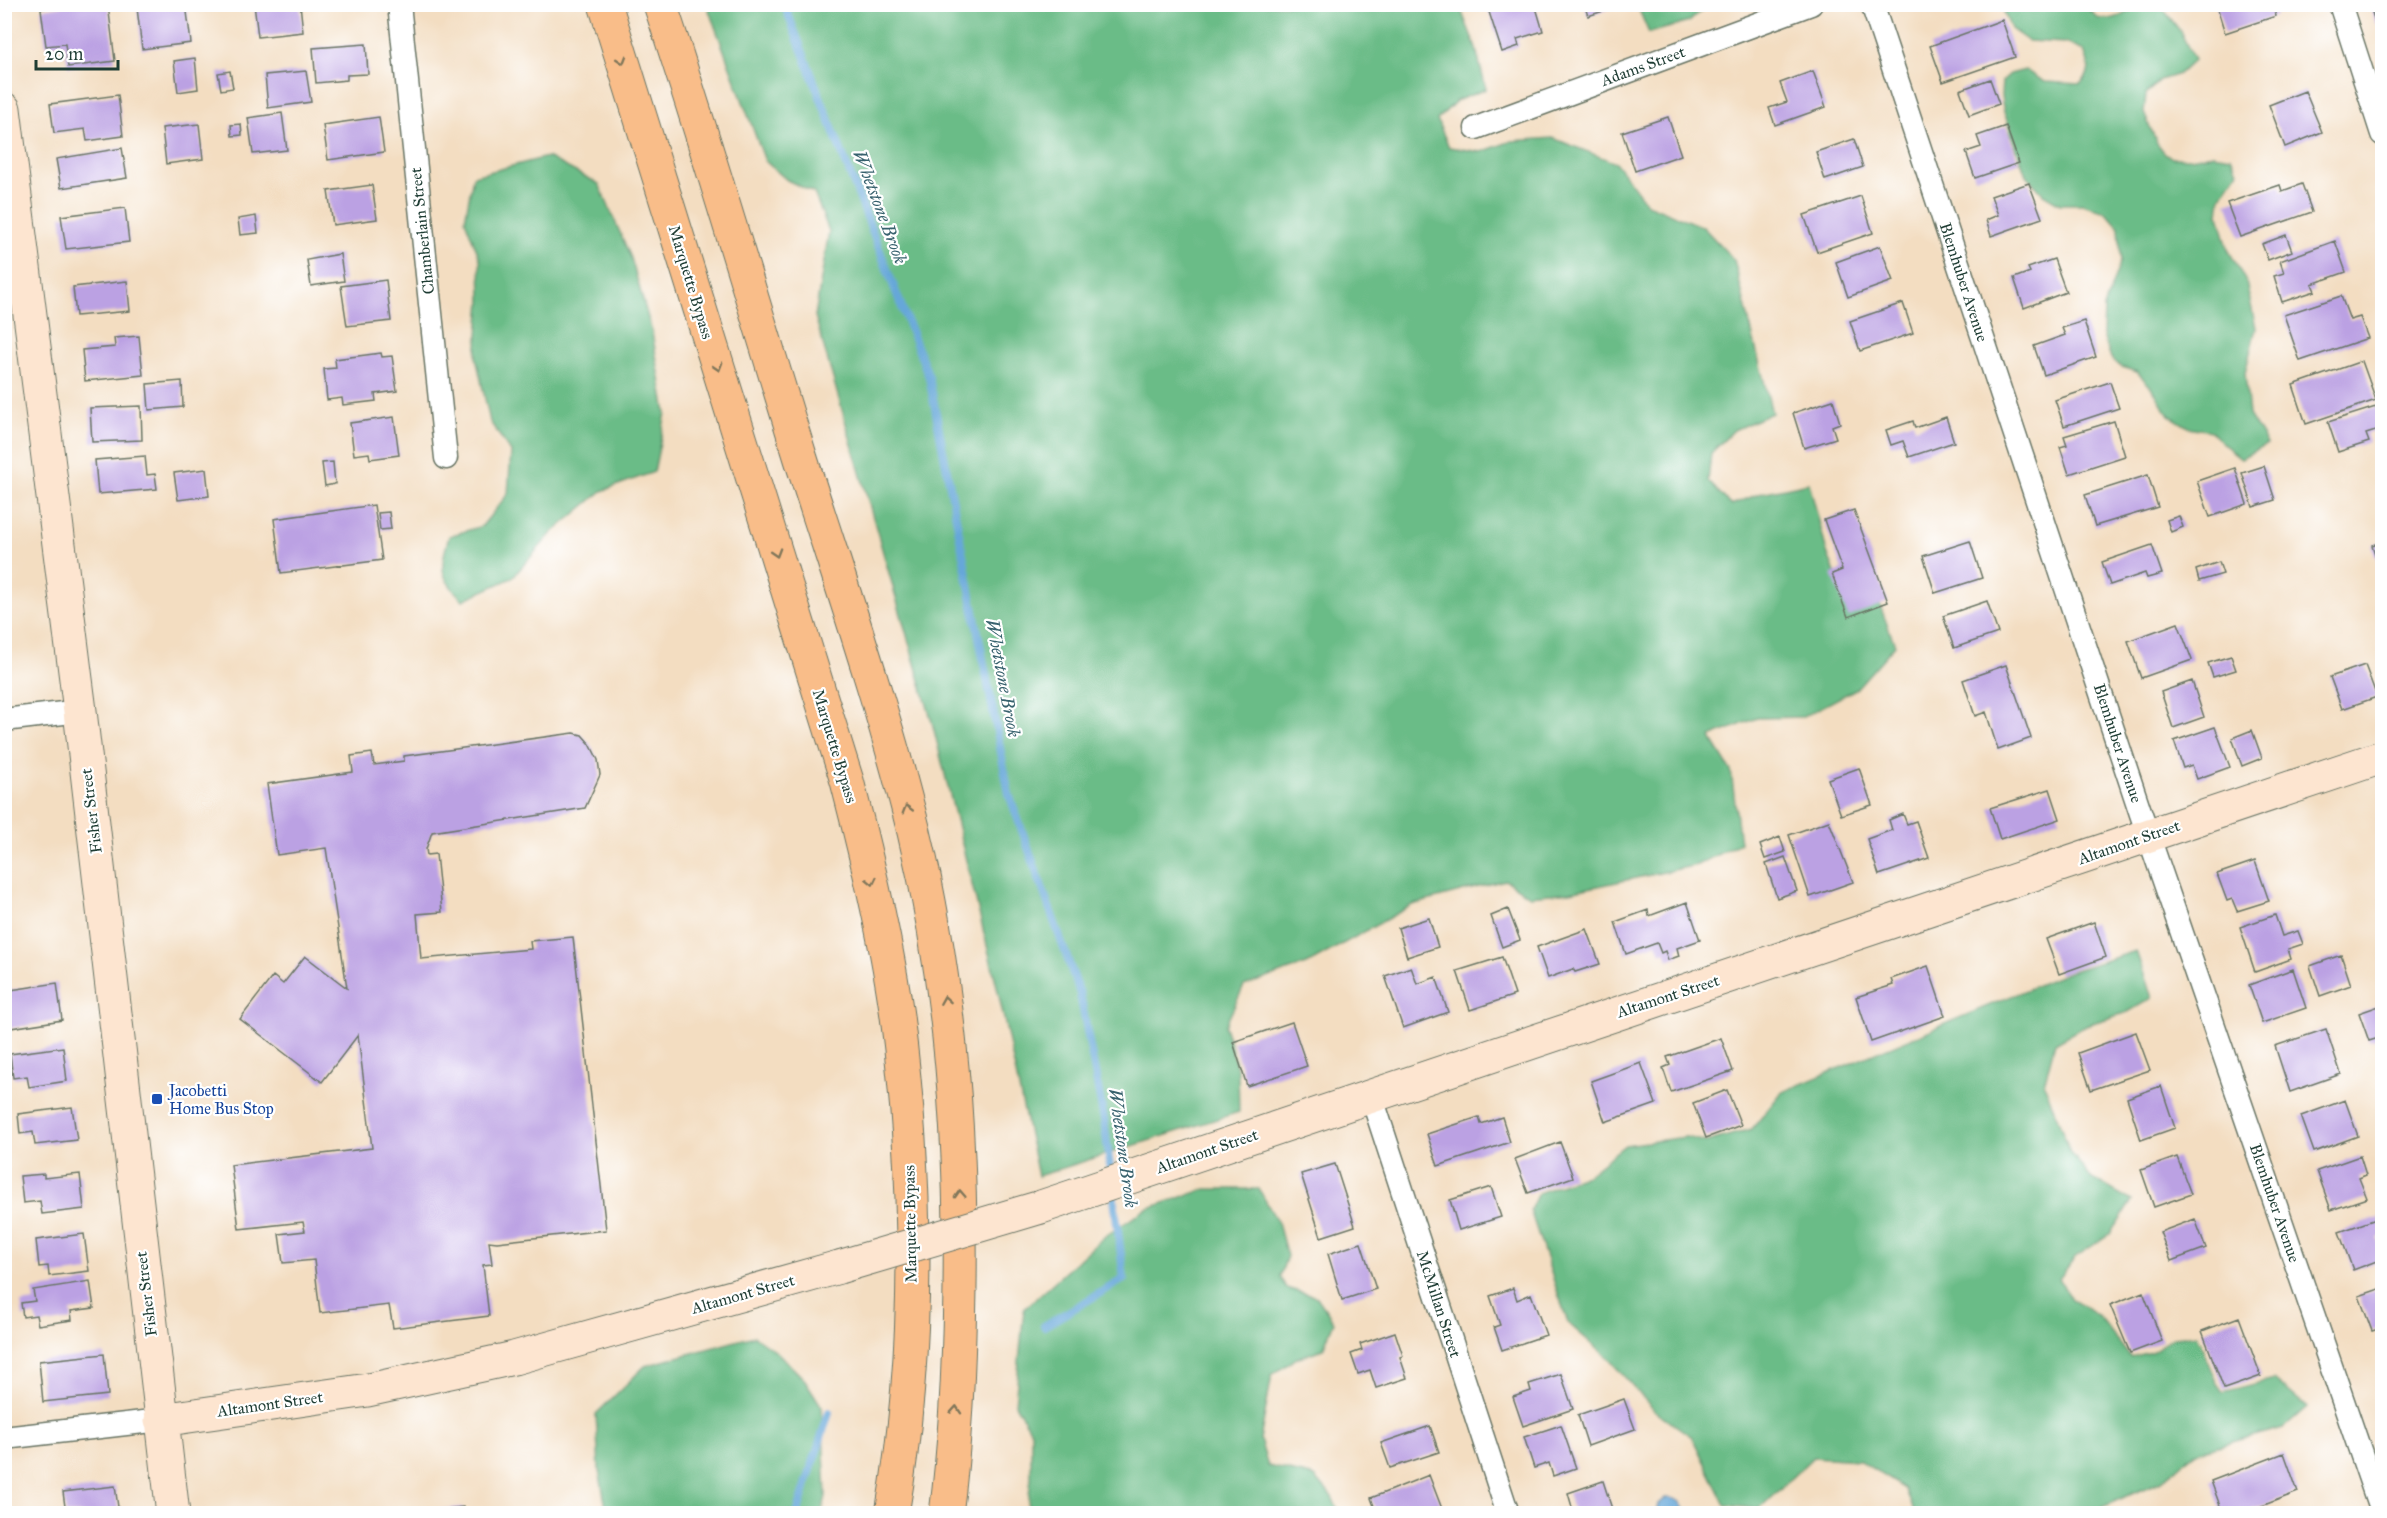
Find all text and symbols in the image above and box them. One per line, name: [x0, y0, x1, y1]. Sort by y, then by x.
scale bar: [36, 33, 118, 71]
street label: Adams Street: [1597, 42, 1688, 90]
text: 20 m: [45, 43, 83, 65]
one-way arrow: [615, 54, 627, 65]
water label: Whetstone Brook: [848, 147, 912, 267]
street label: Chamberlain Street: [406, 166, 438, 295]
street label: Blemhuber Avenue: [1936, 220, 1992, 344]
street label: Marquette Bypass: [664, 223, 717, 342]
one-way arrow: [710, 361, 723, 372]
one-way arrow: [769, 547, 781, 558]
water label: Whetstone Brook: [981, 617, 1025, 739]
street label: Blemhuber Avenue: [2090, 681, 2146, 805]
street label: Marquette Bypass: [808, 687, 861, 806]
street label: Fisher Street: [76, 767, 106, 855]
one-way arrow: [902, 804, 914, 815]
street label: Altamont Street: [2075, 816, 2183, 869]
one-way arrow: [865, 876, 878, 886]
street label: Altamont Street: [1613, 970, 1722, 1022]
one-way arrow: [940, 995, 952, 1005]
place label: Jacobetti Home Bus Stop: [167, 1081, 274, 1118]
water label: Whetstone Brook: [1104, 1087, 1142, 1209]
marker: Jacobetti Home Bus Stop: [150, 1092, 164, 1106]
street label: Altamont Street: [1153, 1125, 1261, 1178]
street label: Blemhuber Avenue: [2246, 1141, 2304, 1265]
street label: Marquette Bypass: [899, 1165, 922, 1283]
one-way arrow: [954, 1190, 967, 1199]
street label: McMillan Street: [1413, 1248, 1465, 1360]
street label: Fisher Street: [131, 1250, 161, 1338]
street label: Altamont Street: [688, 1270, 797, 1318]
street label: Altamont Street: [215, 1387, 324, 1421]
one-way arrow: [950, 1406, 963, 1415]

